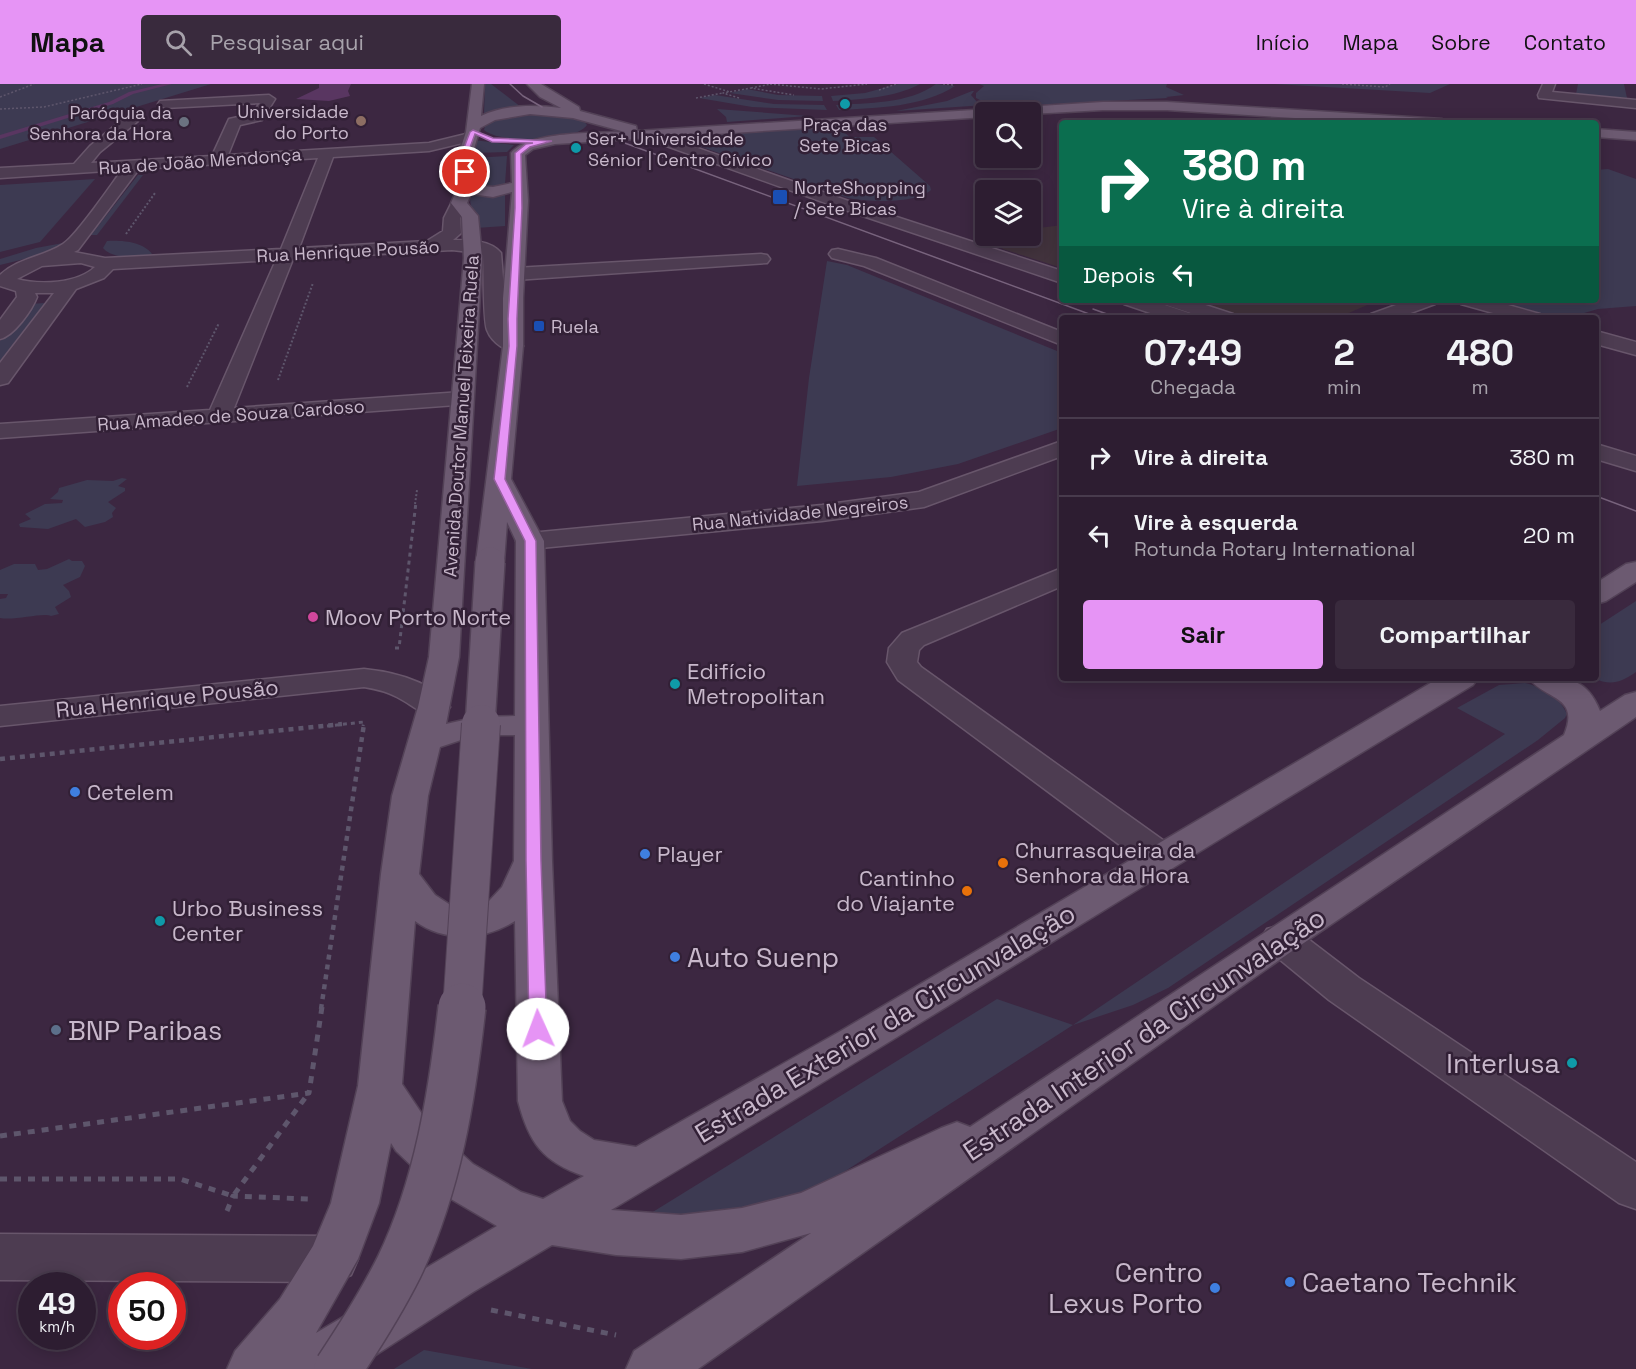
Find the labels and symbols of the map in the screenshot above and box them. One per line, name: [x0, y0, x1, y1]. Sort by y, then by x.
marker: Praça das Sete Bicas: [838, 97, 852, 111]
place label: Universidade do Porto: [237, 100, 349, 144]
place label: Paróquia da Senhora da Hora: [29, 101, 172, 145]
place label: Praça das Sete Bicas: [799, 113, 891, 157]
marker: Universidade do Porto: [354, 114, 368, 128]
marker: Paróquia da Senhora da Hora: [177, 115, 191, 129]
place label: Ser+ Universidade Sénior | Centro Cívico: [588, 127, 772, 171]
marker: Ser+ Universidade Sénior | Centro Cívico: [569, 141, 583, 155]
street label: Rua de João Mendonça: [98, 142, 302, 180]
pin: [439, 146, 490, 197]
place label: NorteShopping / Sete Bicas: [794, 176, 926, 220]
marker: NorteShopping / Sete Bicas: [771, 188, 789, 206]
street label: Rua Henrique Pousão: [256, 235, 440, 267]
street label: Avenida Doutor Manuel Teixeira Ruela: [438, 254, 484, 578]
place label: Ruela: [551, 315, 599, 338]
marker: Ruela: [532, 319, 546, 333]
street label: Rua Amadeo de Souza Cardoso: [96, 394, 366, 436]
street label: Rua Natividade Negreiros: [691, 490, 909, 536]
place label: Moov Porto Norte: [325, 603, 511, 631]
marker: Moov Porto Norte: [306, 610, 320, 624]
place label: Edifício Metropolitan: [687, 657, 825, 710]
street label: Rua Henrique Pousão: [54, 672, 280, 724]
marker: Edifício Metropolitan: [668, 677, 682, 691]
place label: Cetelem: [87, 778, 174, 806]
marker: Cetelem: [68, 785, 82, 799]
place label: Churrasqueira da Senhora da Hora: [1015, 836, 1196, 889]
place label: Player: [657, 840, 723, 868]
marker: Player: [638, 847, 652, 861]
marker: Churrasqueira da Senhora da Hora: [996, 856, 1010, 870]
place label: Cantinho do Viajante: [836, 864, 955, 917]
marker: Cantinho do Viajante: [960, 884, 974, 898]
place label: Urbo Business Center: [172, 894, 323, 947]
street label: Estrada Exterior da Circunvalação: [688, 895, 1082, 1151]
street label: Estrada Interior da Circunvalação: [956, 899, 1332, 1169]
marker: Urbo Business Center: [153, 914, 167, 928]
place label: Auto Suenp: [687, 940, 839, 975]
marker: Auto Suenp: [668, 950, 682, 964]
position arrow: [506, 997, 570, 1061]
place label: BNP Paribas: [68, 1013, 222, 1048]
marker: BNP Paribas: [49, 1023, 63, 1037]
place label: Interlusa: [1446, 1046, 1560, 1081]
marker: Interlusa: [1565, 1056, 1579, 1070]
place label: Centro Lexus Porto: [1048, 1255, 1203, 1321]
place label: Caetano Technik: [1302, 1265, 1517, 1300]
speed limit sign: 50: [108, 1272, 186, 1350]
marker: Caetano Technik: [1283, 1275, 1297, 1289]
marker: Centro Lexus Porto: [1208, 1281, 1222, 1295]

